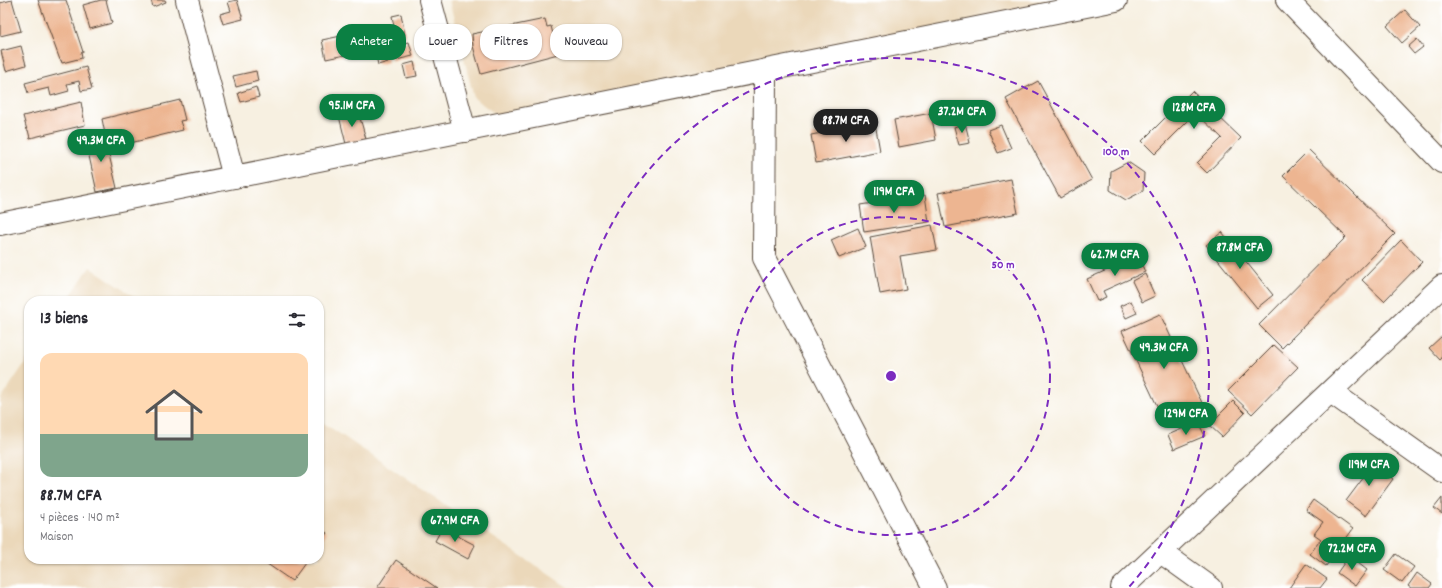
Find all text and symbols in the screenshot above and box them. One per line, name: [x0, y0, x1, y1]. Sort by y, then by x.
chip: Acheter: [336, 24, 406, 60]
chip: Louer: [414, 24, 472, 60]
chip: Filtres: [480, 24, 542, 60]
chip: Nouveau: [550, 24, 622, 60]
pin: 95.1M CFA: [306, 94, 398, 128]
pin: 128M CFA: [1153, 96, 1235, 130]
text: 95.1M CFA: [329, 97, 375, 116]
text: 128M CFA: [1172, 99, 1216, 118]
pin: 37.2M CFA: [916, 100, 1008, 134]
text: 37.2M CFA: [938, 103, 986, 122]
pin: 88.7M CFA: [800, 109, 892, 143]
text: 88.7M CFA: [822, 112, 870, 131]
pin: 49.3M CFA: [55, 129, 147, 163]
text: 49.3M CFA: [76, 132, 126, 151]
text: 100 m: [1103, 144, 1129, 161]
pin: 119M CFA: [853, 180, 935, 214]
text: 119M CFA: [873, 183, 915, 202]
pin: 87.8M CFA: [1194, 236, 1286, 270]
text: 87.8M CFA: [1216, 239, 1264, 258]
pin: 62.7M CFA: [1069, 243, 1161, 277]
text: 62.7M CFA: [1090, 246, 1140, 265]
text: 50 m: [991, 257, 1015, 274]
text: 13 biens: [40, 308, 88, 332]
icon: filters: [286, 309, 308, 331]
pin: 49.3M CFA: [1118, 336, 1210, 370]
text: 49.3M CFA: [1139, 339, 1189, 358]
centre of rings: [884, 369, 898, 383]
icon: home: [138, 379, 210, 451]
pin: 129M CFA: [1145, 402, 1227, 436]
text: 129M CFA: [1164, 405, 1208, 424]
pin: 119M CFA: [1328, 453, 1410, 487]
text: 119M CFA: [1348, 456, 1390, 475]
text: 88.7M CFA: [40, 485, 102, 509]
text: 4 pièces · 140 m²: [40, 509, 120, 528]
pin: 67.9M CFA: [409, 509, 501, 543]
text: 67.9M CFA: [430, 512, 480, 531]
text: Maison: [40, 528, 73, 547]
pin: 72.2M CFA: [1306, 537, 1398, 571]
text: 72.2M CFA: [1328, 540, 1376, 559]

